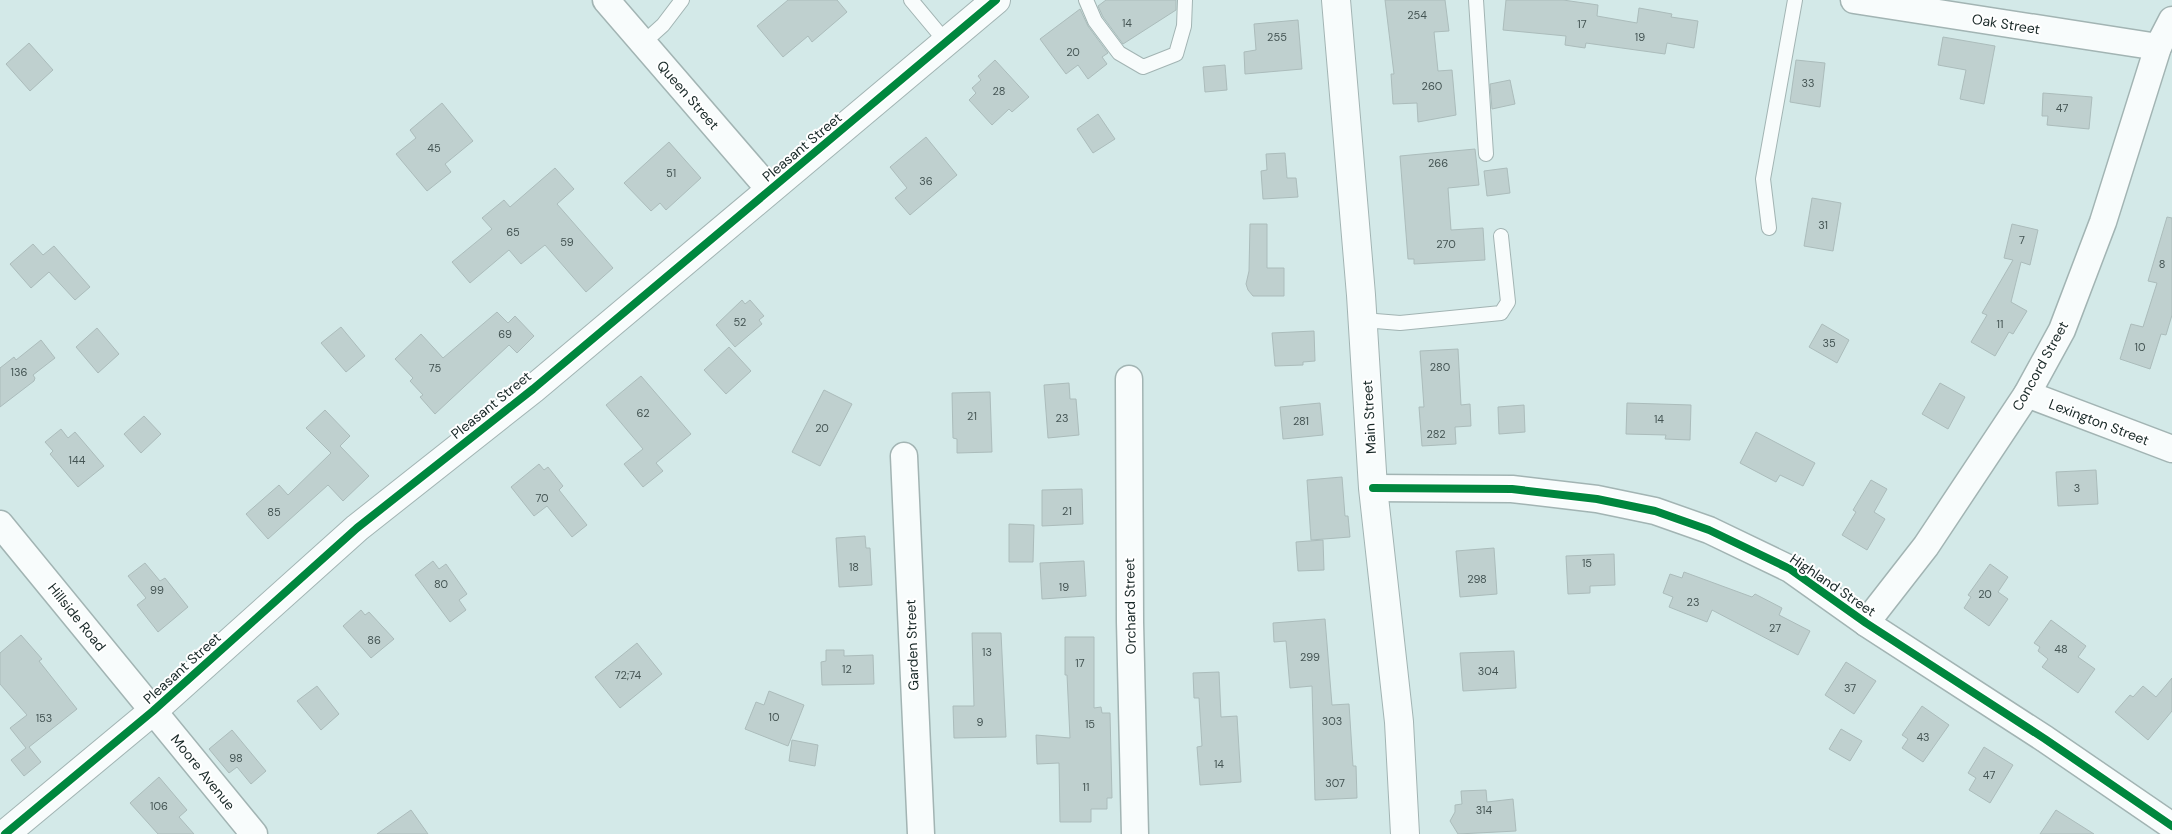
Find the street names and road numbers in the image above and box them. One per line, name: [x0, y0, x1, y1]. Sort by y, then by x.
street label: Oak Street: [1971, 10, 2041, 38]
street label: Queen Street: [653, 57, 723, 133]
street label: Pleasant Street: [759, 108, 845, 186]
street label: Concord Street: [2008, 318, 2072, 414]
street label: Pleasant Street: [447, 367, 535, 443]
street label: Main Street: [1358, 379, 1380, 455]
street label: Lexington Street: [2046, 395, 2152, 449]
street label: Highland Street: [1787, 550, 1879, 620]
street label: Orchard Street: [1120, 558, 1140, 654]
street label: Hillside Road: [44, 579, 110, 655]
street label: Garden Street: [901, 599, 923, 691]
street label: Pleasant Street: [139, 628, 225, 708]
street label: Moore Avenue: [167, 730, 239, 814]

